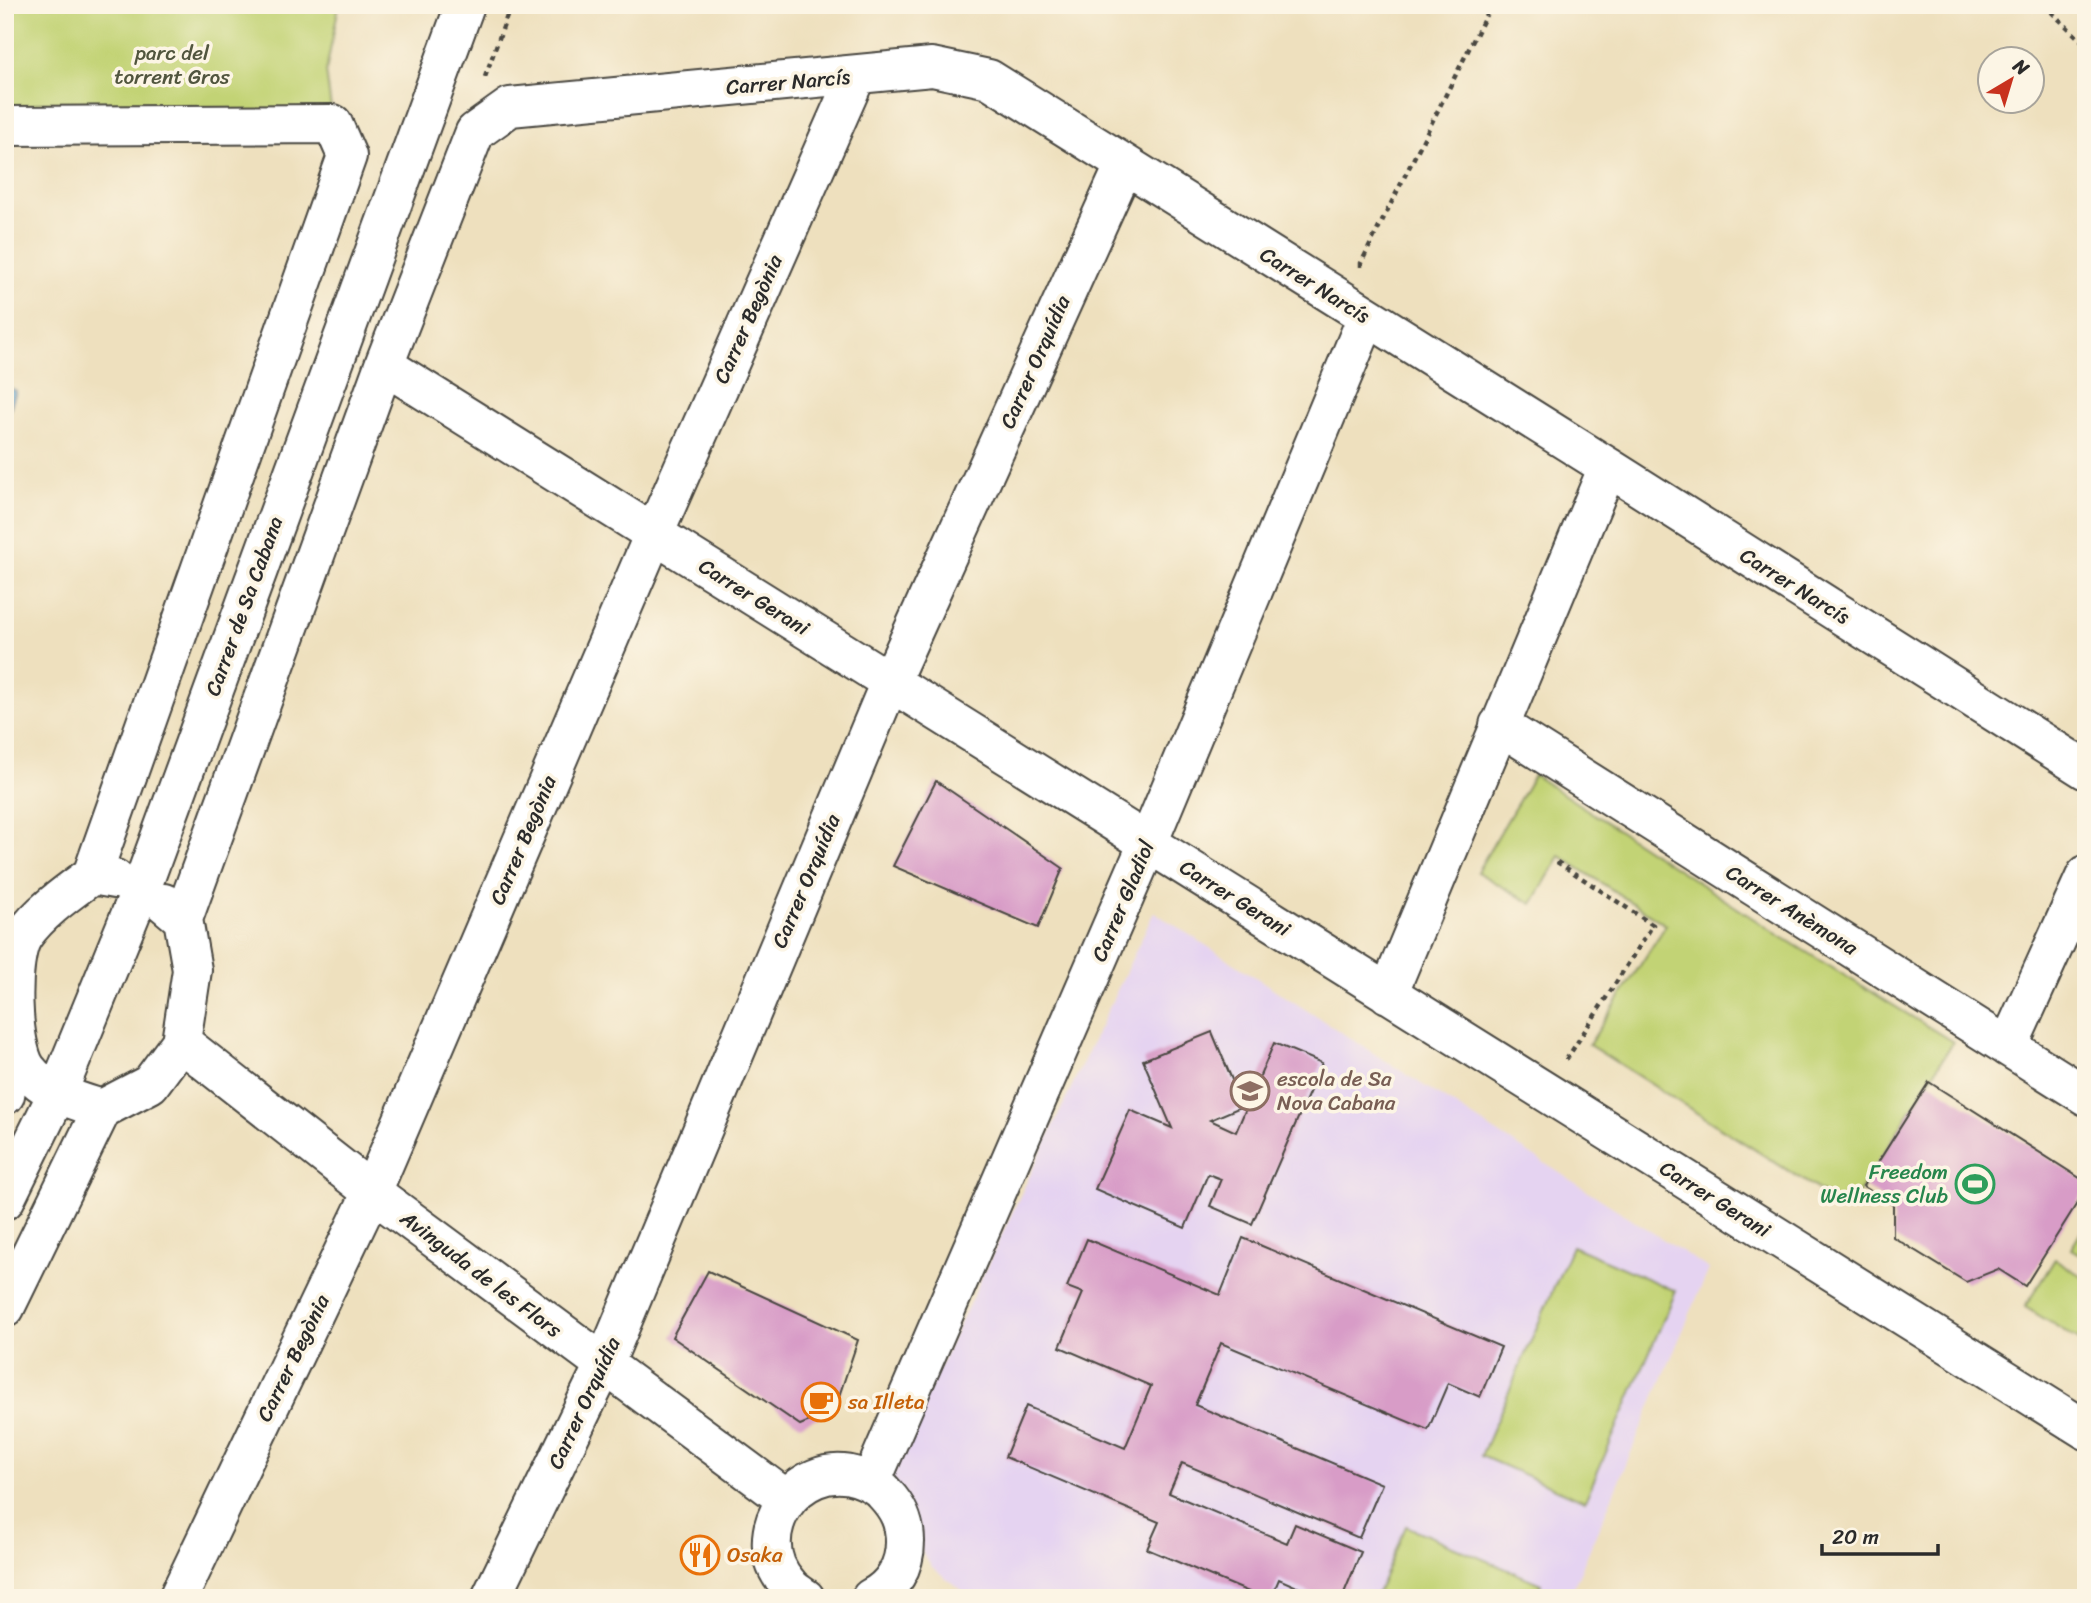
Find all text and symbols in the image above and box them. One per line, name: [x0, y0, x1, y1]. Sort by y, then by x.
park label: parc del torrent Gros: [114, 34, 230, 96]
north arrow: [1976, 46, 2046, 116]
text: N: [2005, 49, 2037, 85]
street label: Carrer Narcís: [724, 58, 852, 106]
street label: Carrer Narcís: [1252, 236, 1378, 334]
street label: Carrer Begònia: [703, 248, 794, 390]
street label: Carrer Orquídia: [989, 289, 1082, 435]
street label: Carrer de Sa Cabana: [194, 510, 294, 701]
street label: Carrer Narcís: [1732, 537, 1858, 635]
street label: Carrer Gerani: [691, 548, 818, 647]
street label: Carrer Begònia: [479, 769, 568, 911]
street label: Carrer Orquídia: [761, 808, 852, 954]
street label: Carrer Gladiol: [1080, 833, 1166, 968]
street label: Carrer Gerani: [1172, 849, 1299, 948]
street label: Carrer Anèmona: [1718, 854, 1866, 966]
place label: escola de Sa Nova Cabana: [1277, 1060, 1396, 1122]
school or university icon: escola de Sa Nova Cabana: [1229, 1070, 1271, 1112]
street label: Carrer Gerani: [1652, 1150, 1779, 1249]
place label: Freedom Wellness Club: [1820, 1153, 1948, 1215]
sports icon: Freedom Wellness Club: [1954, 1163, 1996, 1205]
street label: Avinguda de les Flors: [391, 1200, 571, 1348]
street label: Carrer Begònia: [246, 1287, 341, 1428]
street label: Carrer Orquídia: [537, 1330, 632, 1476]
cafe icon: sa Illeta: [800, 1381, 842, 1423]
place label: sa Illeta: [847, 1383, 925, 1421]
scale bar: [1822, 1512, 1937, 1556]
text: 20 m: [1832, 1518, 1879, 1556]
restaurant icon: Osaka: [679, 1534, 721, 1576]
place label: Osaka: [727, 1536, 783, 1574]

